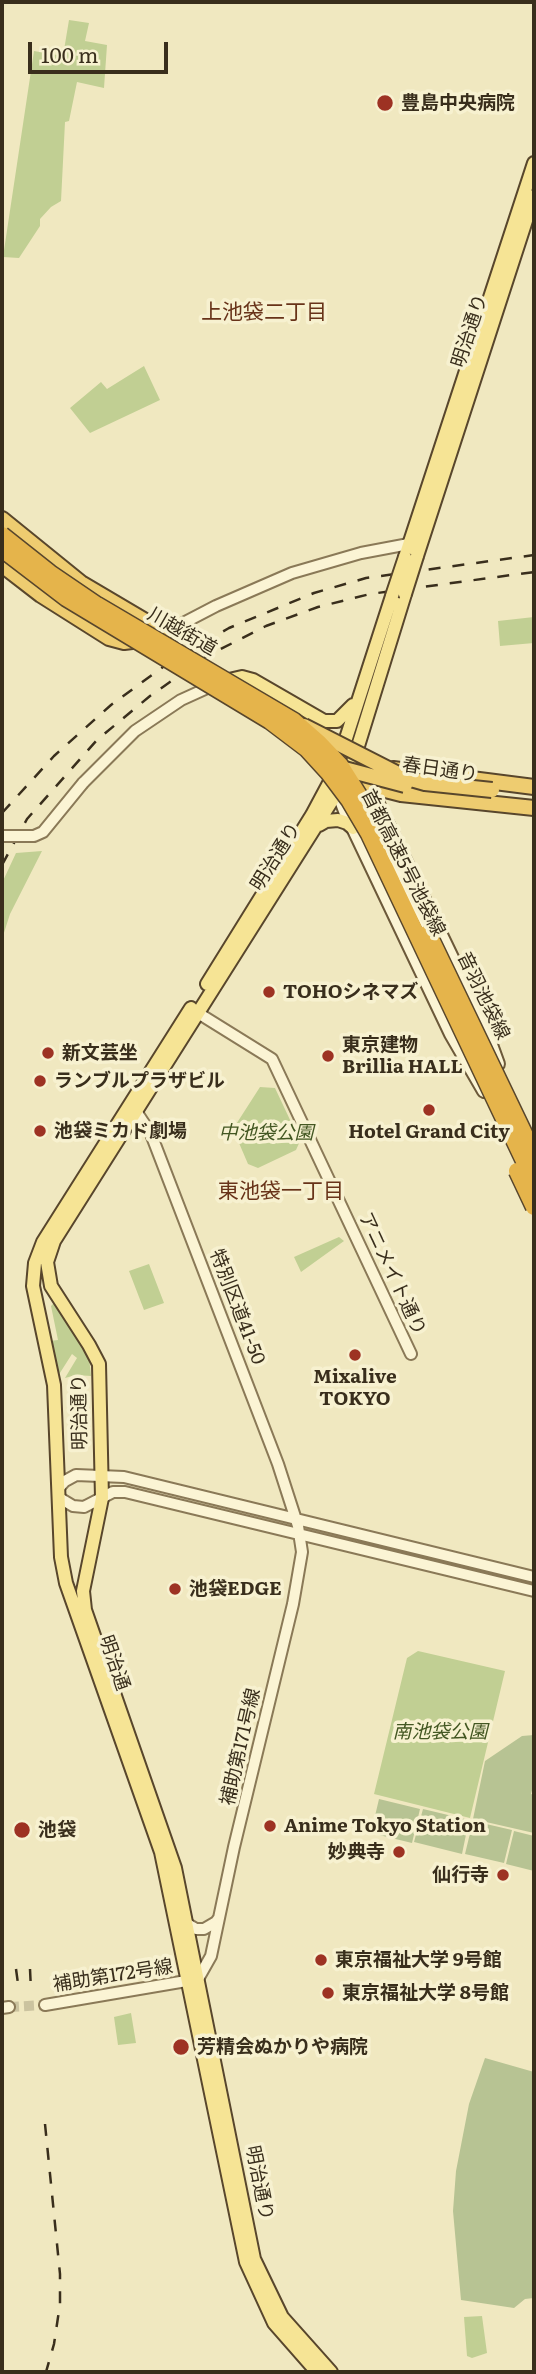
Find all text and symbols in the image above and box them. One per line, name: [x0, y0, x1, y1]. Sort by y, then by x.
scale bar: [32, 28, 172, 72]
text: 100 m: [41, 38, 98, 69]
place label: 豊島中央病院: [401, 92, 515, 114]
marker: 豊島中央病院: [375, 93, 395, 113]
street label: 明治通り: [447, 291, 493, 371]
district label: 上池袋二丁目: [201, 300, 327, 326]
street label: 川越街道: [143, 603, 221, 661]
street label: 春日通り: [401, 753, 479, 787]
street label: 首都高速5号池袋線: [356, 786, 450, 940]
street label: 明治通り: [246, 819, 306, 895]
street label: 音羽池袋線: [452, 948, 514, 1044]
place label: TOHOシネマズ: [283, 981, 419, 1003]
marker: TOHOシネマズ: [261, 984, 277, 1000]
place label: 東京建物 Brillia HALL: [342, 1034, 463, 1078]
place label: 新文芸坐: [62, 1042, 138, 1064]
marker: 新文芸坐: [40, 1045, 56, 1061]
marker: 東京建物 Brillia HALL: [320, 1048, 336, 1064]
place label: ランブルプラザビル: [54, 1070, 225, 1092]
marker: ランブルプラザビル: [32, 1073, 48, 1089]
marker: Hotel Grand City: [421, 1102, 437, 1118]
place label: 池袋ミカド劇場: [54, 1120, 187, 1142]
place label: Hotel Grand City: [348, 1121, 510, 1143]
park label: 中池袋公園: [219, 1122, 313, 1144]
marker: 池袋ミカド劇場: [32, 1123, 48, 1139]
district label: 東池袋一丁目: [218, 1179, 344, 1205]
street label: アニメイト通り: [354, 1209, 430, 1339]
street label: 特別区道41-50: [205, 1246, 269, 1368]
marker: Mixalive TOKYO: [347, 1347, 363, 1363]
place label: Mixalive TOKYO: [313, 1366, 397, 1410]
street label: 明治通り: [68, 1374, 92, 1450]
place label: 池袋EDGE: [189, 1578, 282, 1600]
marker: 池袋EDGE: [167, 1581, 183, 1597]
street label: 明治通: [94, 1632, 134, 1694]
street label: 補助第171号線: [216, 1686, 266, 1808]
park label: 南池袋公園: [393, 1721, 487, 1743]
place label: Anime Tokyo Station: [284, 1815, 486, 1837]
marker: Anime Tokyo Station: [262, 1818, 278, 1834]
place label: 池袋: [38, 1819, 76, 1841]
marker: 池袋: [12, 1820, 32, 1840]
place label: 妙典寺: [328, 1841, 385, 1863]
marker: 妙典寺: [391, 1844, 407, 1860]
place label: 仙行寺: [432, 1864, 489, 1886]
marker: 仙行寺: [495, 1867, 511, 1883]
place label: 東京福祉大学 9号館: [335, 1949, 502, 1971]
marker: 東京福祉大学 9号館: [313, 1952, 329, 1968]
street label: 補助第172号線: [51, 1955, 175, 1997]
place label: 東京福祉大学 8号館: [342, 1982, 509, 2004]
marker: 東京福祉大学 8号館: [320, 1985, 336, 2001]
place label: 芳精会ぬかりや病院: [197, 2036, 368, 2058]
marker: 芳精会ぬかりや病院: [171, 2037, 191, 2057]
street label: 明治通り: [241, 2144, 277, 2222]

